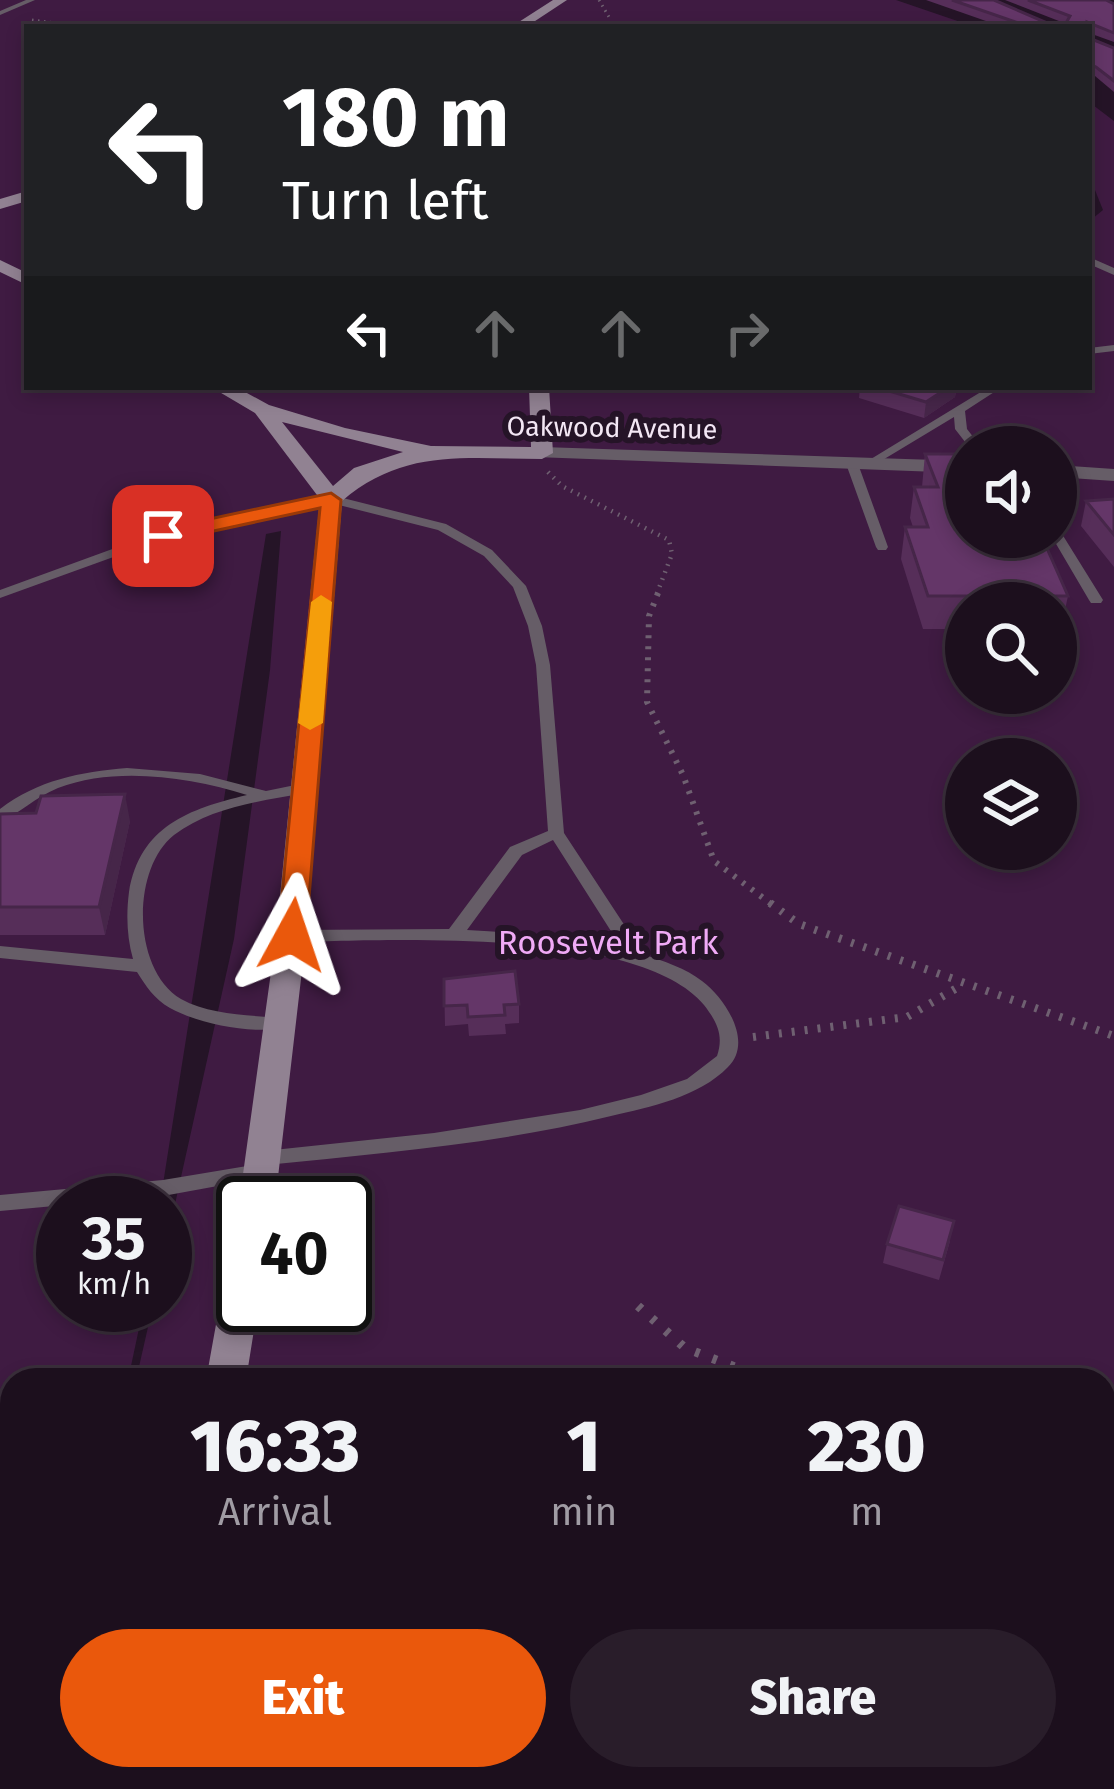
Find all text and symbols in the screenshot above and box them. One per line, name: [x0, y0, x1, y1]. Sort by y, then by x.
text: 180 m: [282, 67, 510, 168]
icon: left: [84, 72, 240, 228]
text: Turn left: [282, 169, 489, 233]
icon: left: [336, 300, 402, 366]
icon: ahead: [462, 300, 528, 366]
icon: ahead: [588, 300, 654, 366]
icon: right: [714, 300, 780, 366]
street label: Oakwood Avenue: [506, 410, 718, 446]
map controls: [945, 426, 1077, 870]
button: sound: [945, 426, 1077, 558]
pin: [112, 485, 214, 587]
icon: arrive: [130, 503, 196, 569]
button: search: [945, 582, 1077, 714]
button: layers: [945, 738, 1077, 870]
position arrow: [229, 872, 355, 998]
park label: Roosevelt Park: [498, 923, 718, 963]
speed limit sign: 40: [216, 1176, 372, 1332]
text: 35: [82, 1203, 146, 1275]
text: km/h: [77, 1266, 151, 1302]
text: 16:33: [190, 1404, 360, 1490]
text: 1: [567, 1404, 601, 1490]
text: 230: [808, 1404, 926, 1490]
text: Arrival: [218, 1489, 332, 1535]
text: min: [550, 1489, 617, 1535]
text: m: [850, 1489, 883, 1535]
button: Exit: [60, 1629, 546, 1767]
button: Share: [570, 1629, 1056, 1767]

